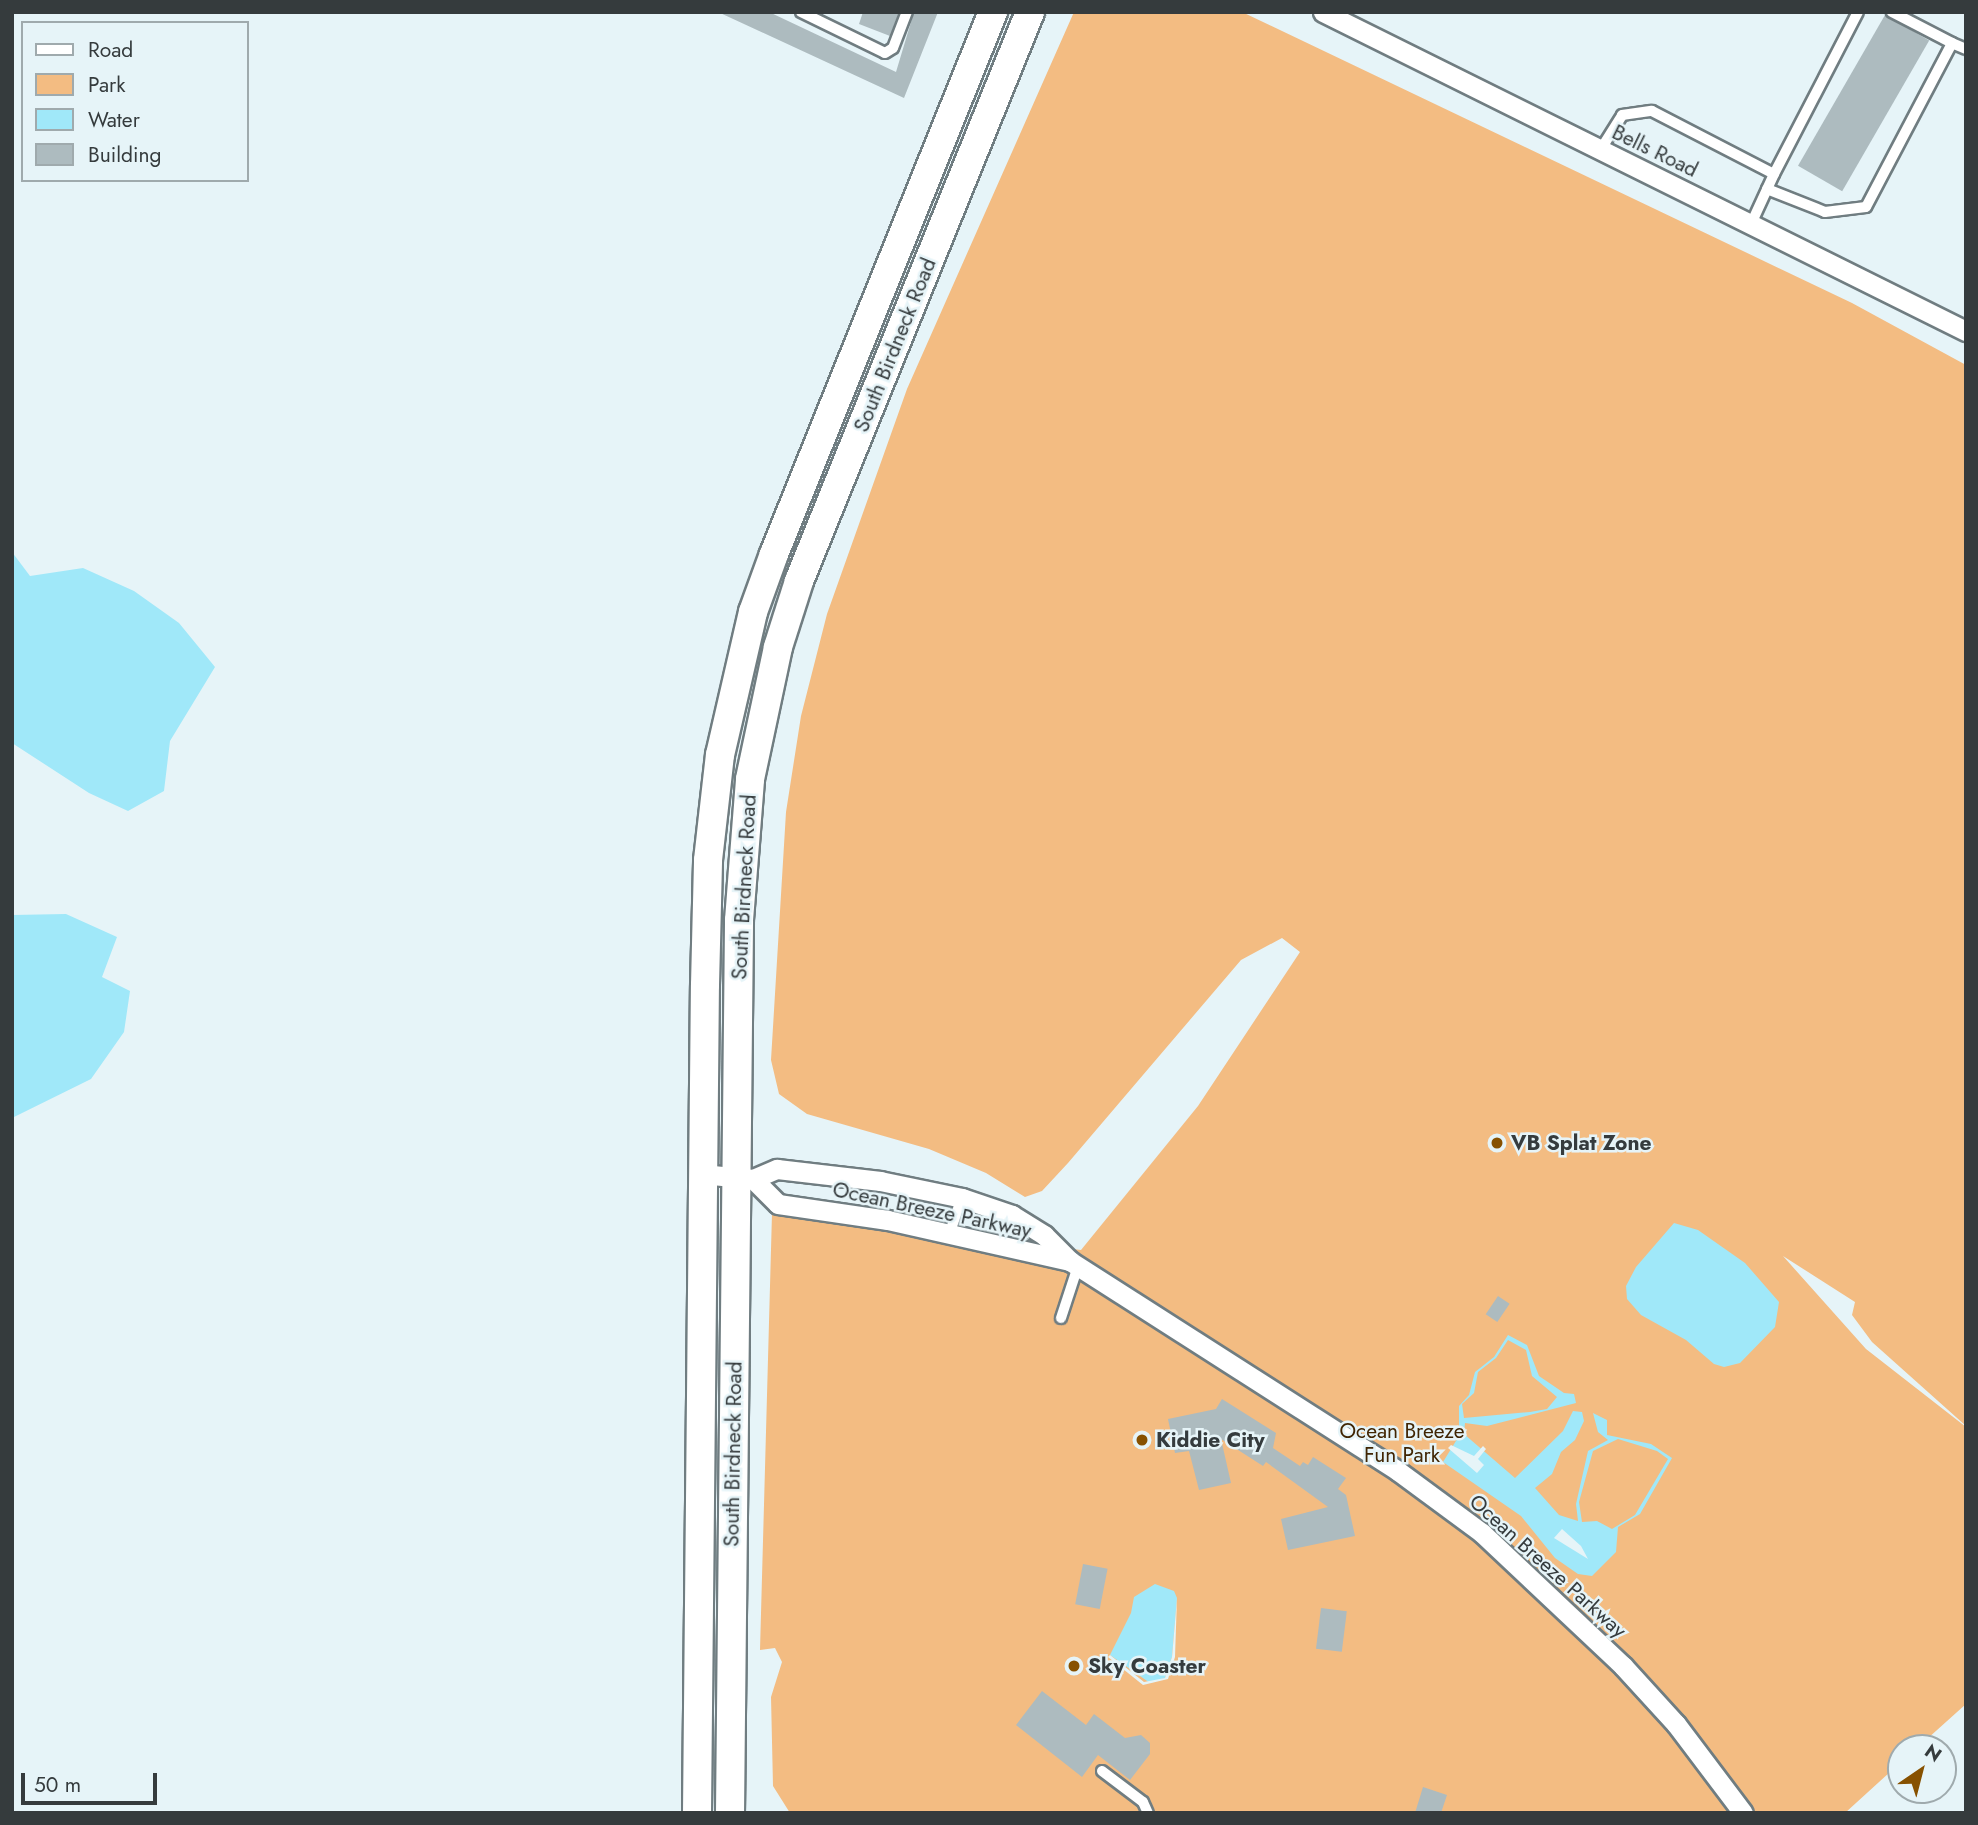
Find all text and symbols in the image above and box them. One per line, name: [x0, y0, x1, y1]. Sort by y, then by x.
legend: [21, 21, 248, 182]
text: Road: [88, 35, 133, 65]
text: Park: [88, 70, 125, 100]
text: Water: [88, 105, 140, 135]
street label: Bells Road: [1608, 119, 1702, 183]
text: Building: [88, 140, 161, 170]
street label: South Birdneck Road: [849, 254, 941, 436]
street label: South Birdneck Road: [727, 794, 761, 980]
place label: VB Splat Zone: [1511, 1130, 1652, 1156]
marker: VB Splat Zone: [1489, 1135, 1505, 1151]
street label: Ocean Breeze Parkway: [830, 1177, 1034, 1243]
street label: South Birdneck Road: [719, 1361, 747, 1547]
park label: Ocean Breeze Fun Park: [1340, 1418, 1464, 1468]
place label: Kiddie City: [1156, 1427, 1265, 1453]
marker: Kiddie City: [1134, 1432, 1150, 1448]
street label: Ocean Breeze Parkway: [1464, 1489, 1632, 1643]
place label: Sky Coaster: [1088, 1653, 1206, 1679]
marker: Sky Coaster: [1066, 1658, 1082, 1674]
north arrow: [1887, 1734, 1957, 1804]
text: N: [1919, 1738, 1947, 1768]
scale bar: [24, 1758, 161, 1802]
text: 50 m: [34, 1770, 81, 1800]

